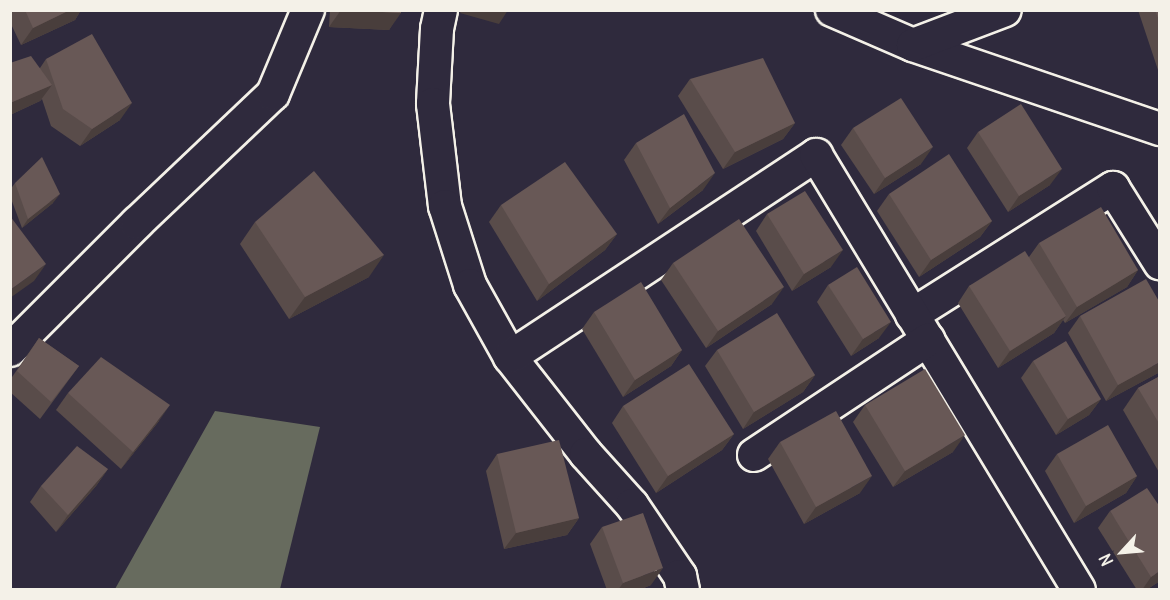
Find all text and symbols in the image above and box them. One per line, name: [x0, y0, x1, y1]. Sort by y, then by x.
north arrow: [1092, 522, 1152, 582]
text: N: [1094, 551, 1117, 569]

